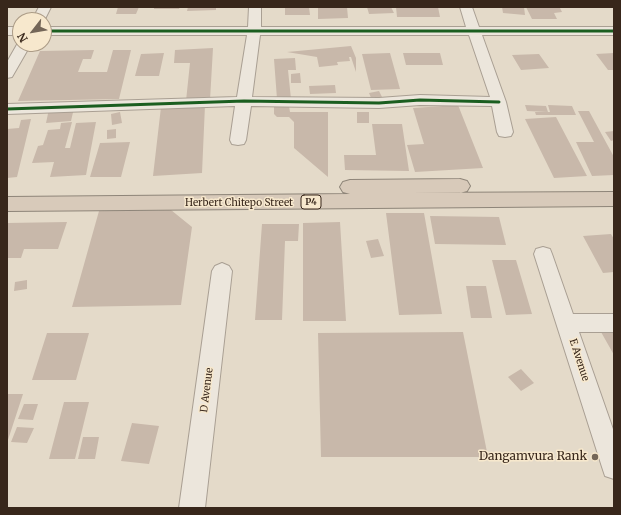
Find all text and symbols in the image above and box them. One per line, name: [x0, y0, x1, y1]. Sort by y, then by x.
north arrow: [12, 12, 52, 52]
text: N: [14, 30, 31, 45]
road number: P4: [301, 195, 321, 209]
street label: Herbert Chitepo Street: [185, 197, 293, 209]
street label: E Avenue: [567, 337, 591, 383]
street label: D Avenue: [198, 367, 216, 413]
place label: Dangamvura Rank: [479, 450, 587, 464]
marker: Dangamvura Rank: [590, 452, 600, 462]

